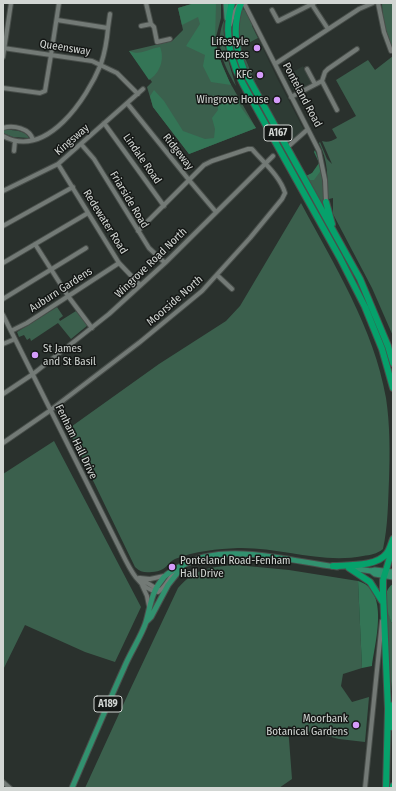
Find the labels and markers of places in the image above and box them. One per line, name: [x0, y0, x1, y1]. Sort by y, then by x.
place label: Lifestyle Express: [211, 35, 249, 61]
marker: Lifestyle Express: [252, 43, 262, 53]
place label: KFC: [236, 68, 252, 82]
marker: KFC: [255, 70, 265, 80]
place label: Wingrove House: [197, 93, 269, 107]
marker: Wingrove House: [272, 95, 282, 105]
place label: St James and St Basil: [43, 342, 96, 368]
marker: St James and St Basil: [30, 350, 40, 360]
place label: Ponteland Road-Fenham Hall Drive: [180, 554, 291, 580]
marker: Ponteland Road-Fenham Hall Drive: [167, 562, 177, 572]
place label: Moorbank Botanical Gardens: [266, 712, 348, 738]
marker: Moorbank Botanical Gardens: [351, 720, 361, 730]

